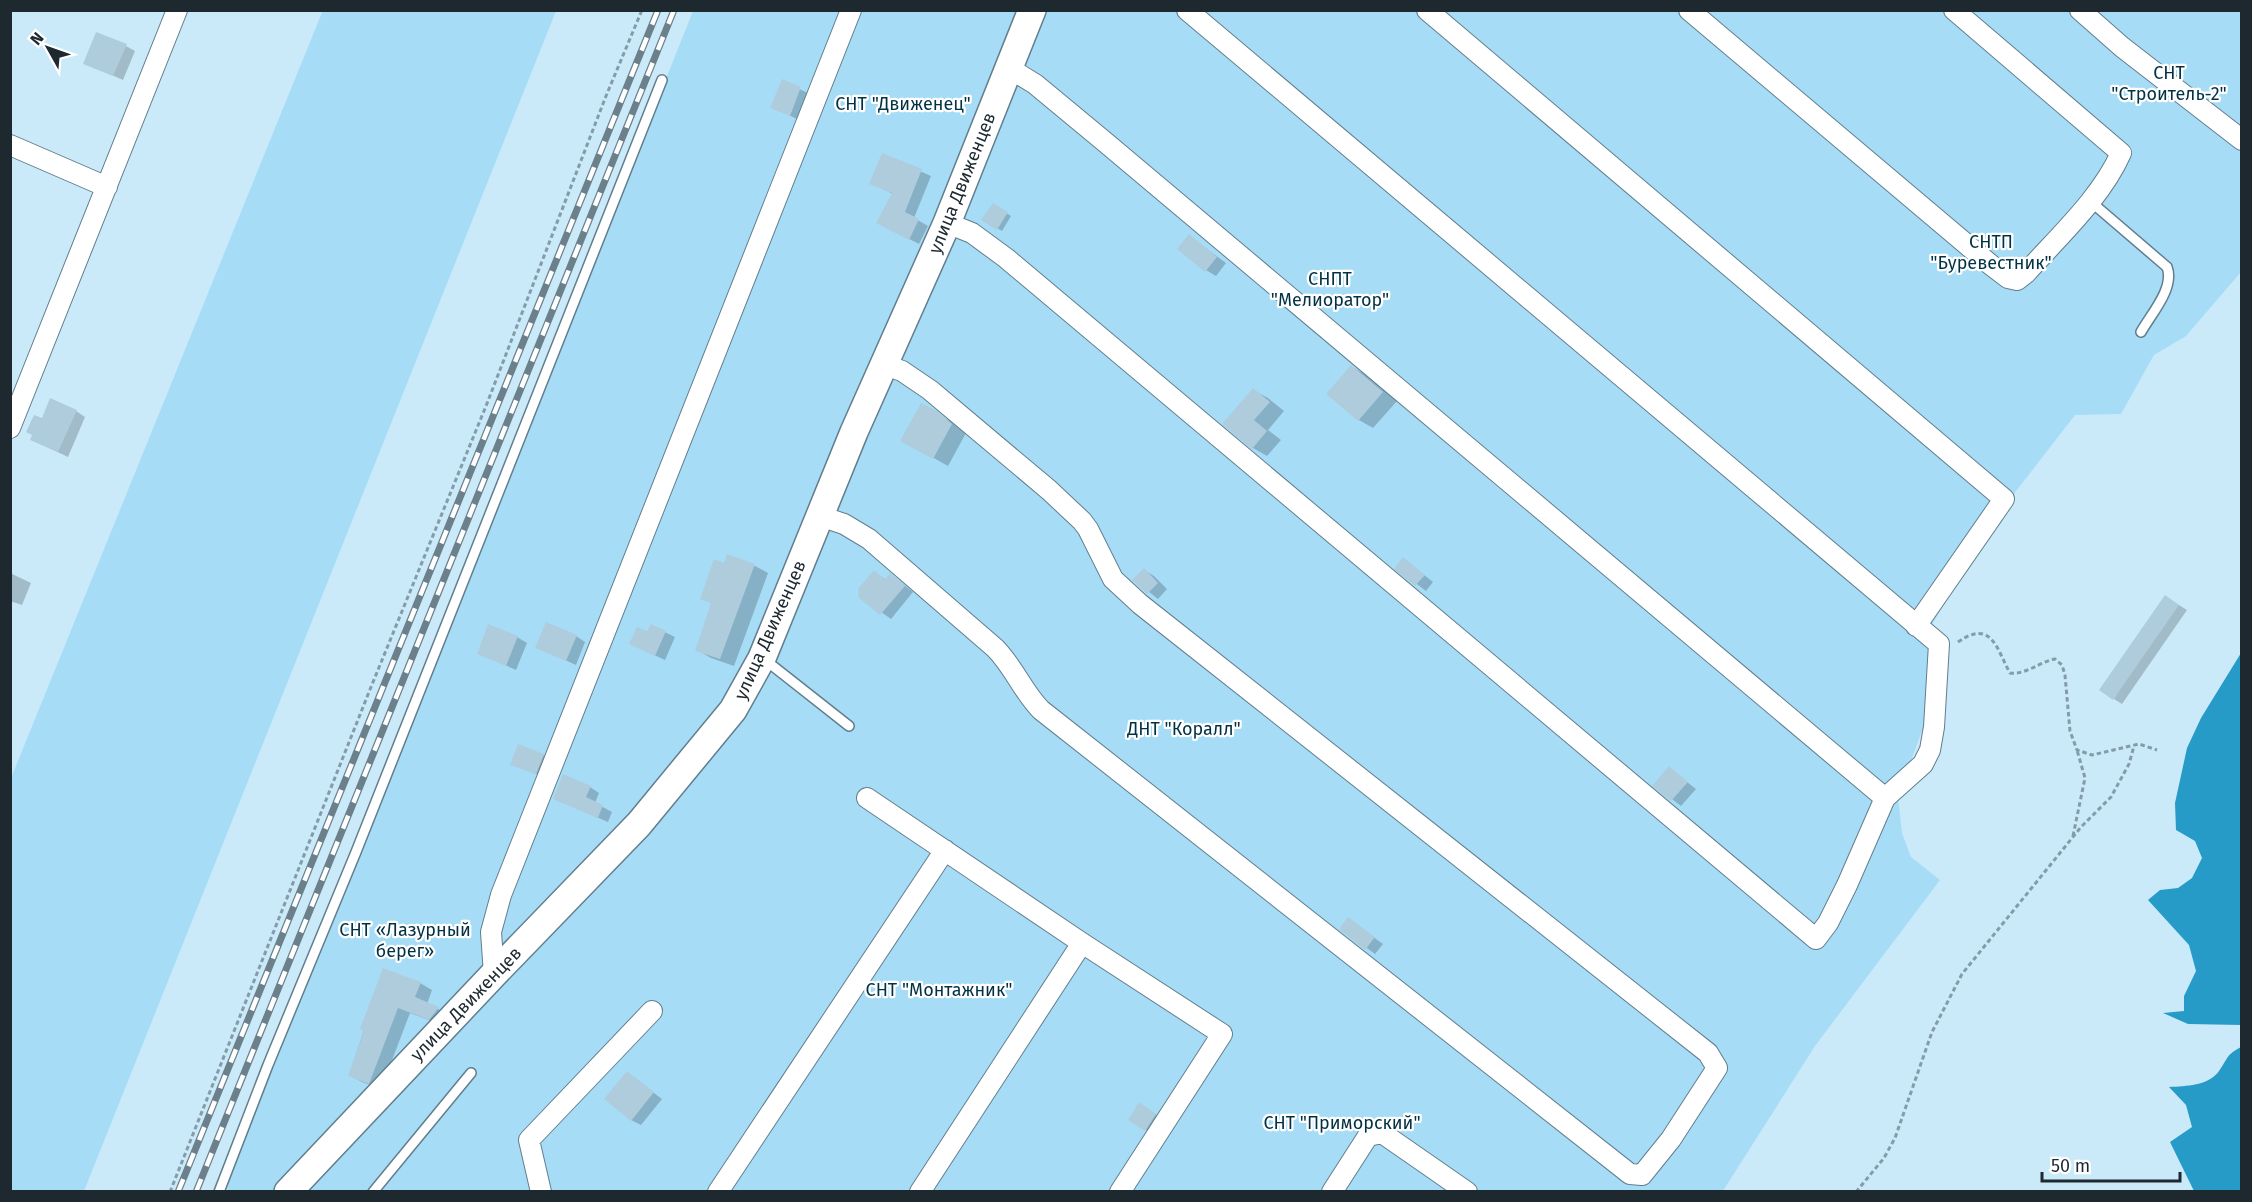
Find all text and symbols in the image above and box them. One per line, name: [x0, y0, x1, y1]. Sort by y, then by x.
north arrow: [18, 18, 78, 78]
text: N: [26, 29, 48, 49]
park label: СНТ "Строитель-2": [2111, 62, 2227, 105]
park label: СНТ "Движенец": [835, 93, 971, 115]
street label: улица Движенцев: [924, 109, 1000, 257]
park label: СНТП "Буревестник": [1930, 231, 2052, 274]
park label: СНПТ "Мелиоратор": [1271, 268, 1389, 311]
street label: улица Движенцев: [729, 557, 811, 703]
park label: ДНТ "Коралл": [1126, 718, 1241, 740]
park label: СНТ «Лазурный берег»: [339, 919, 471, 962]
street label: улица Движенцев: [406, 942, 526, 1066]
park label: СНТ "Монтажник": [866, 979, 1012, 1001]
park label: СНТ "Приморский": [1263, 1112, 1421, 1134]
scale bar: [2042, 1145, 2180, 1183]
text: 50 m: [2051, 1155, 2090, 1177]

